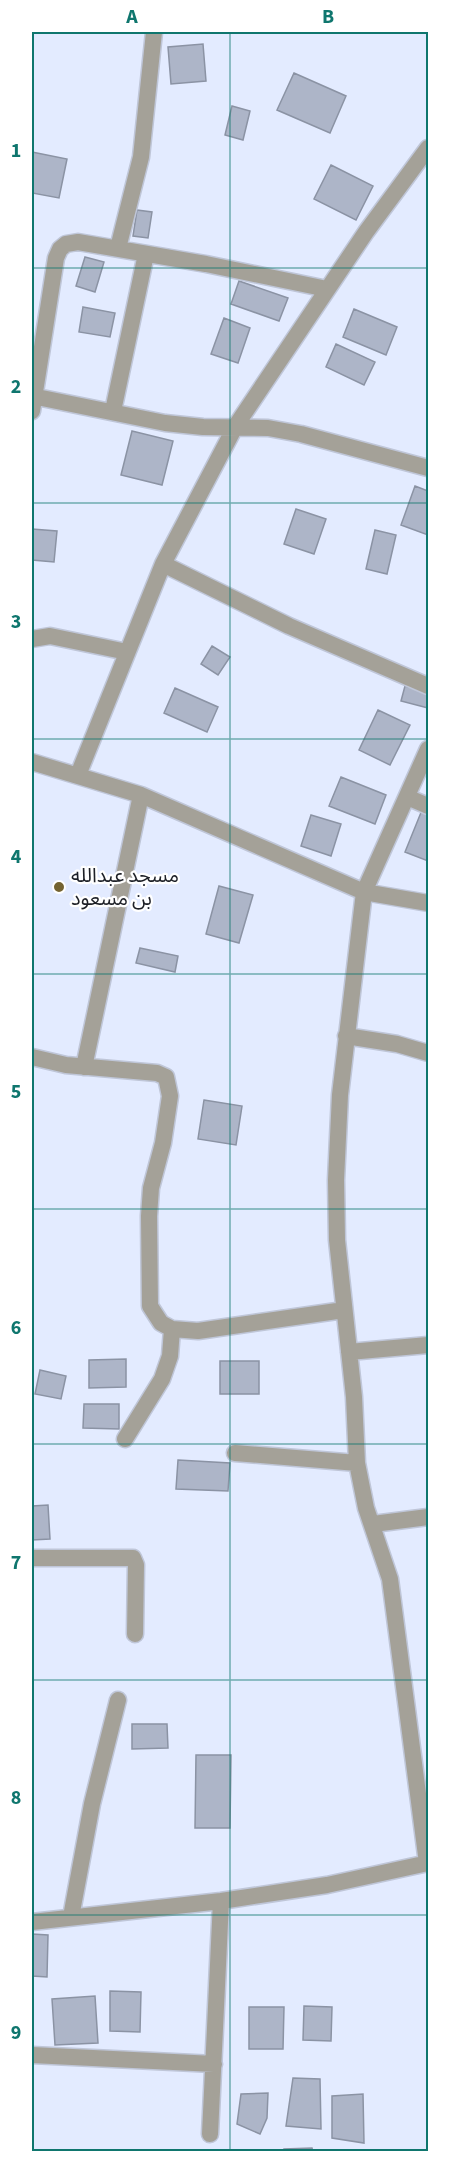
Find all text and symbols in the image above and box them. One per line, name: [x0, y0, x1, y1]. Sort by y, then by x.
text: A: [125, 3, 138, 31]
text: B: [322, 3, 334, 31]
text: 1: [11, 137, 21, 165]
text: 2: [11, 373, 21, 401]
text: 3: [11, 608, 21, 636]
text: 4: [11, 843, 22, 871]
place label: مسجد عبدالله بن مسعود: [71, 862, 179, 913]
marker: مسجد عبدالله بن مسعود: [52, 880, 66, 894]
text: 5: [11, 1078, 21, 1106]
text: 6: [11, 1314, 21, 1342]
text: 7: [11, 1549, 21, 1577]
text: 8: [11, 1784, 21, 1812]
text: 9: [11, 2019, 21, 2047]

